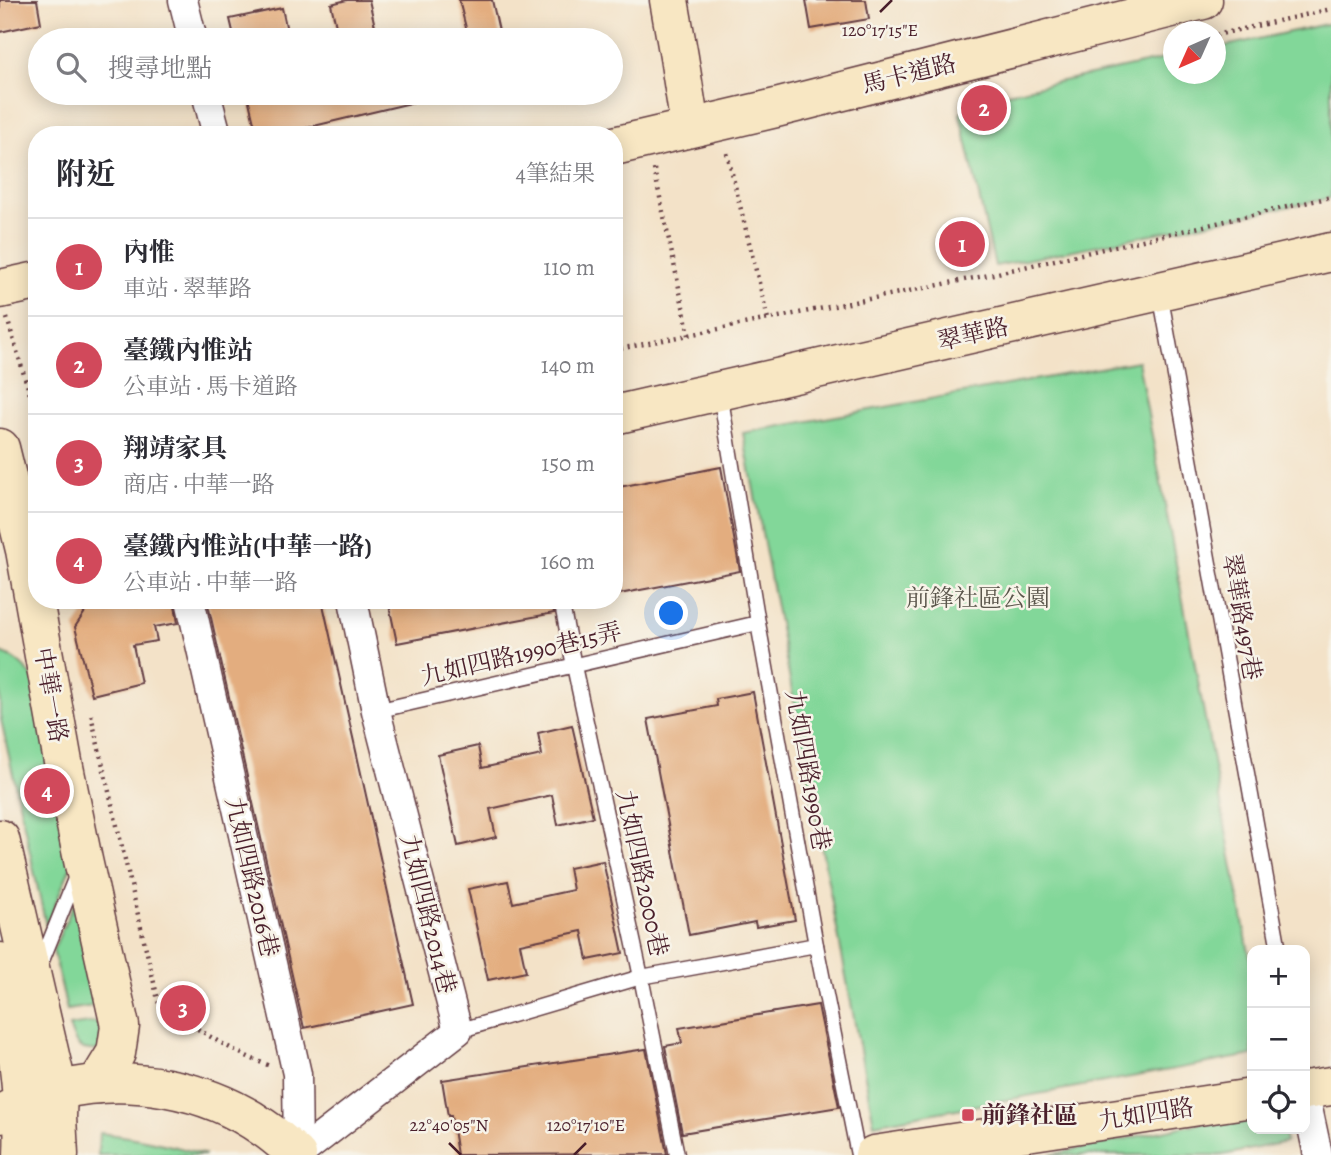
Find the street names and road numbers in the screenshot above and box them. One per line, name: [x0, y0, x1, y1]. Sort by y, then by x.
street label: 馬卡道路: [859, 47, 959, 101]
street label: 翠華路: [934, 310, 1012, 358]
street label: 翠華路497巷: [1215, 551, 1269, 683]
street label: 九如四路1990巷15弄: [417, 615, 625, 693]
street label: 中華一路: [27, 645, 75, 745]
street label: 九如四路1990巷: [778, 687, 838, 853]
street label: 九如四路2000巷: [609, 787, 675, 959]
street label: 九如四路2016巷: [218, 794, 286, 960]
street label: 九如四路2014巷: [393, 831, 463, 997]
street label: 九如四路: [1096, 1091, 1196, 1137]

